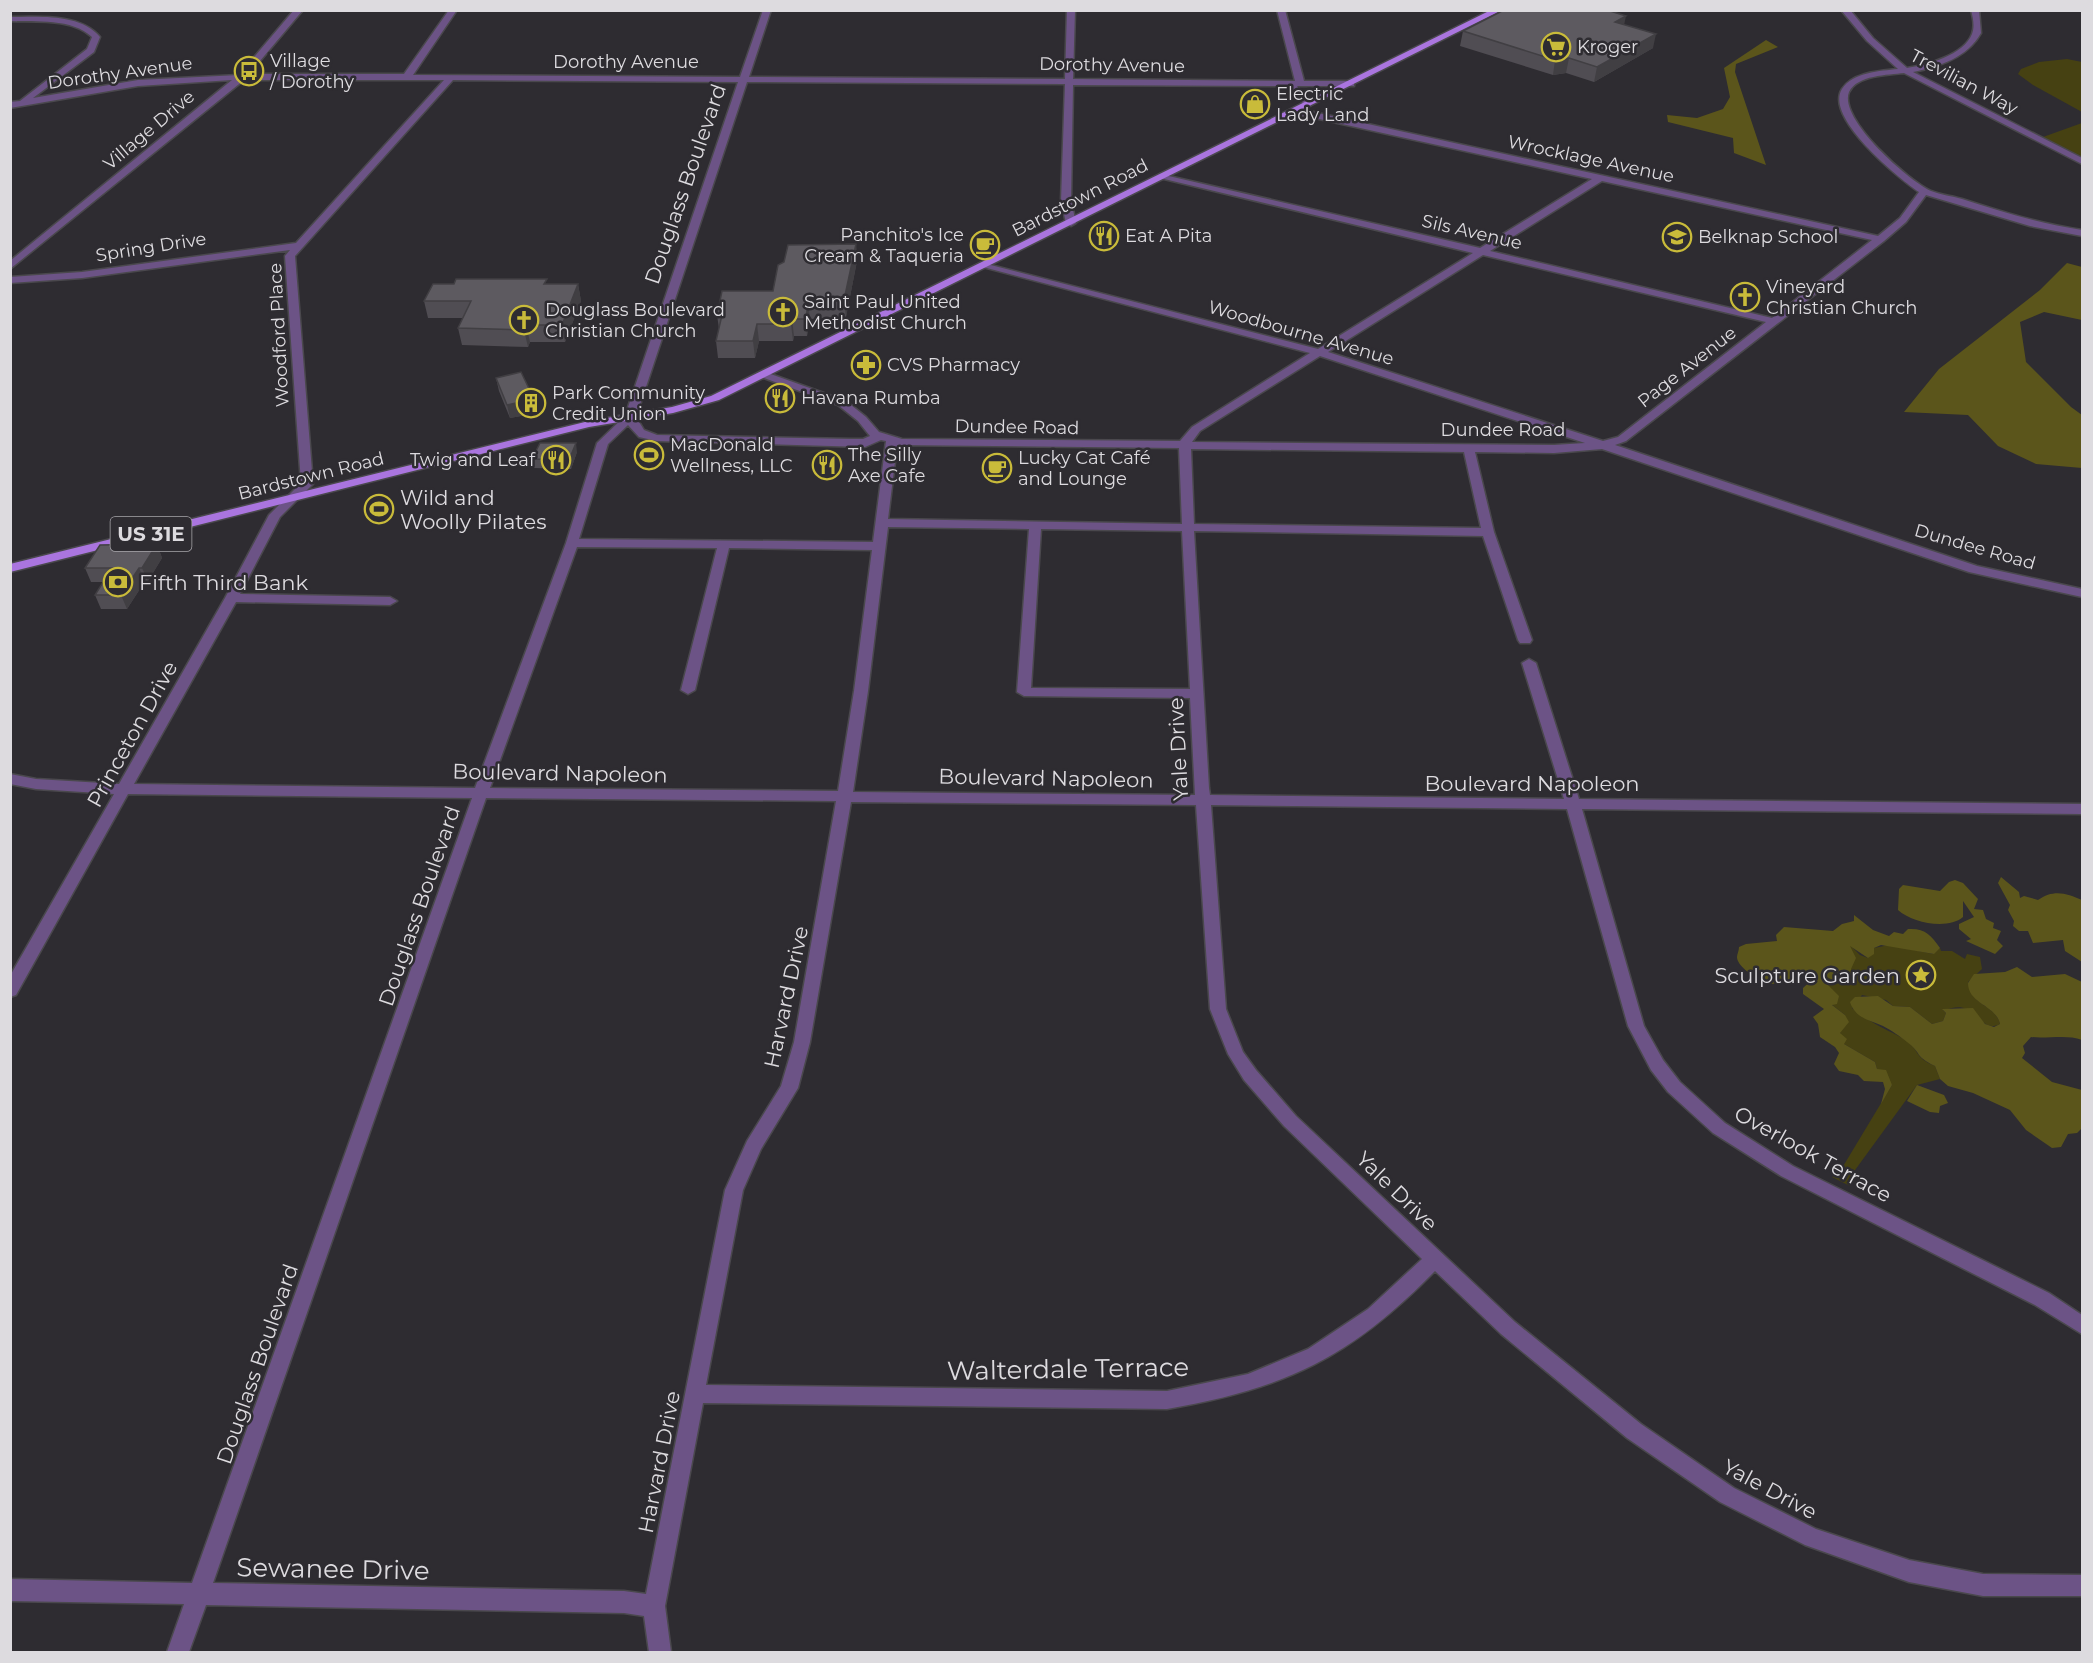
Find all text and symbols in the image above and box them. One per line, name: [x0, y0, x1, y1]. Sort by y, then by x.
supermarket icon: Kroger: [1540, 31, 1572, 63]
place label: Kroger: [1577, 36, 1638, 58]
street label: Trevilian Way: [1906, 44, 2022, 120]
place label: Village / Dorothy: [269, 50, 354, 93]
street label: Dorothy Avenue: [553, 51, 699, 73]
street label: Dorothy Avenue: [46, 52, 194, 94]
street label: Dorothy Avenue: [1039, 53, 1185, 77]
bus stop icon: Village / Dorothy: [233, 55, 265, 87]
street label: Douglass Boulevard: [639, 81, 731, 287]
place label: Electric Lady Land: [1276, 83, 1369, 126]
street label: Village Drive: [99, 85, 199, 175]
shop icon: Electric Lady Land: [1239, 88, 1271, 120]
street label: Wrocklage Avenue: [1506, 131, 1676, 187]
street label: Bardstown Road: [1008, 154, 1152, 242]
street label: Sils Avenue: [1420, 210, 1524, 254]
restaurant icon: Eat A Pita: [1088, 220, 1120, 252]
school or university icon: Belknap School: [1661, 221, 1693, 253]
place label: Panchito's Ice Cream & Taqueria: [804, 224, 964, 267]
place label: Eat A Pita: [1125, 225, 1212, 247]
place label: Belknap School: [1698, 226, 1838, 248]
street label: Spring Drive: [94, 227, 208, 267]
cafe icon: Panchito's Ice Cream & Taqueria: [969, 229, 1001, 261]
street label: Woodford Place: [264, 262, 294, 408]
place label: Vineyard Christian Church: [1766, 276, 1917, 319]
church icon: Vineyard Christian Church: [1729, 281, 1761, 313]
place label: Saint Paul United Methodist Church: [804, 291, 967, 334]
church icon: Saint Paul United Methodist Church: [767, 296, 799, 328]
street label: Woodbourne Avenue: [1206, 296, 1396, 370]
place label: Douglass Boulevard Christian Church: [545, 299, 725, 342]
church icon: Douglass Boulevard Christian Church: [508, 304, 540, 336]
street label: Page Avenue: [1633, 322, 1741, 412]
pharmacy icon: CVS Pharmacy: [850, 349, 882, 381]
place label: CVS Pharmacy: [887, 354, 1020, 376]
place label: Park Community Credit Union: [552, 382, 705, 425]
restaurant icon: Havana Rumba: [764, 382, 796, 414]
building icon: Park Community Credit Union: [515, 387, 547, 419]
place label: Havana Rumba: [801, 387, 941, 409]
street label: Dundee Road: [954, 415, 1080, 439]
street label: Dundee Road: [1441, 419, 1565, 441]
place label: MacDonald Wellness, LLC: [670, 434, 793, 477]
sports icon: MacDonald Wellness, LLC: [633, 439, 665, 471]
restaurant icon: Twig and Leaf: [540, 444, 572, 476]
place label: The Silly Axe Cafe: [848, 444, 925, 487]
street label: Bardstown Road: [236, 447, 386, 505]
place label: Lucky Cat Café and Lounge: [1018, 447, 1151, 490]
place label: Twig and Leaf: [410, 449, 536, 471]
restaurant icon: The Silly Axe Cafe: [811, 449, 843, 481]
cafe icon: Lucky Cat Café and Lounge: [981, 452, 1013, 484]
place label: Wild and Woolly Pilates: [400, 485, 546, 534]
sports icon: Wild and Woolly Pilates: [363, 493, 395, 525]
road number: US 31E: [110, 517, 192, 551]
street label: Dundee Road: [1912, 519, 2038, 575]
bank icon: Fifth Third Bank: [102, 566, 134, 598]
place label: Fifth Third Bank: [139, 570, 308, 595]
street label: Princeton Drive: [82, 657, 182, 811]
street label: Yale Drive: [1163, 697, 1193, 801]
street label: Boulevard Napoleon: [452, 759, 668, 787]
street label: Boulevard Napoleon: [938, 764, 1154, 792]
street label: Boulevard Napoleon: [1424, 771, 1640, 796]
street label: Douglass Boulevard: [373, 803, 465, 1009]
street label: Harvard Drive: [759, 924, 813, 1070]
place icon: Sculpture Garden: [1905, 959, 1937, 991]
place label: Sculpture Garden: [1714, 963, 1900, 988]
street label: Overlook Terrace: [1730, 1100, 1896, 1208]
street label: Yale Drive: [1351, 1146, 1443, 1236]
street label: Douglass Boulevard: [211, 1261, 303, 1467]
street label: Walterdale Terrace: [947, 1351, 1189, 1387]
street label: Harvard Drive: [633, 1389, 685, 1535]
street label: Yale Drive: [1719, 1454, 1821, 1524]
street label: Sewanee Drive: [236, 1551, 430, 1587]

